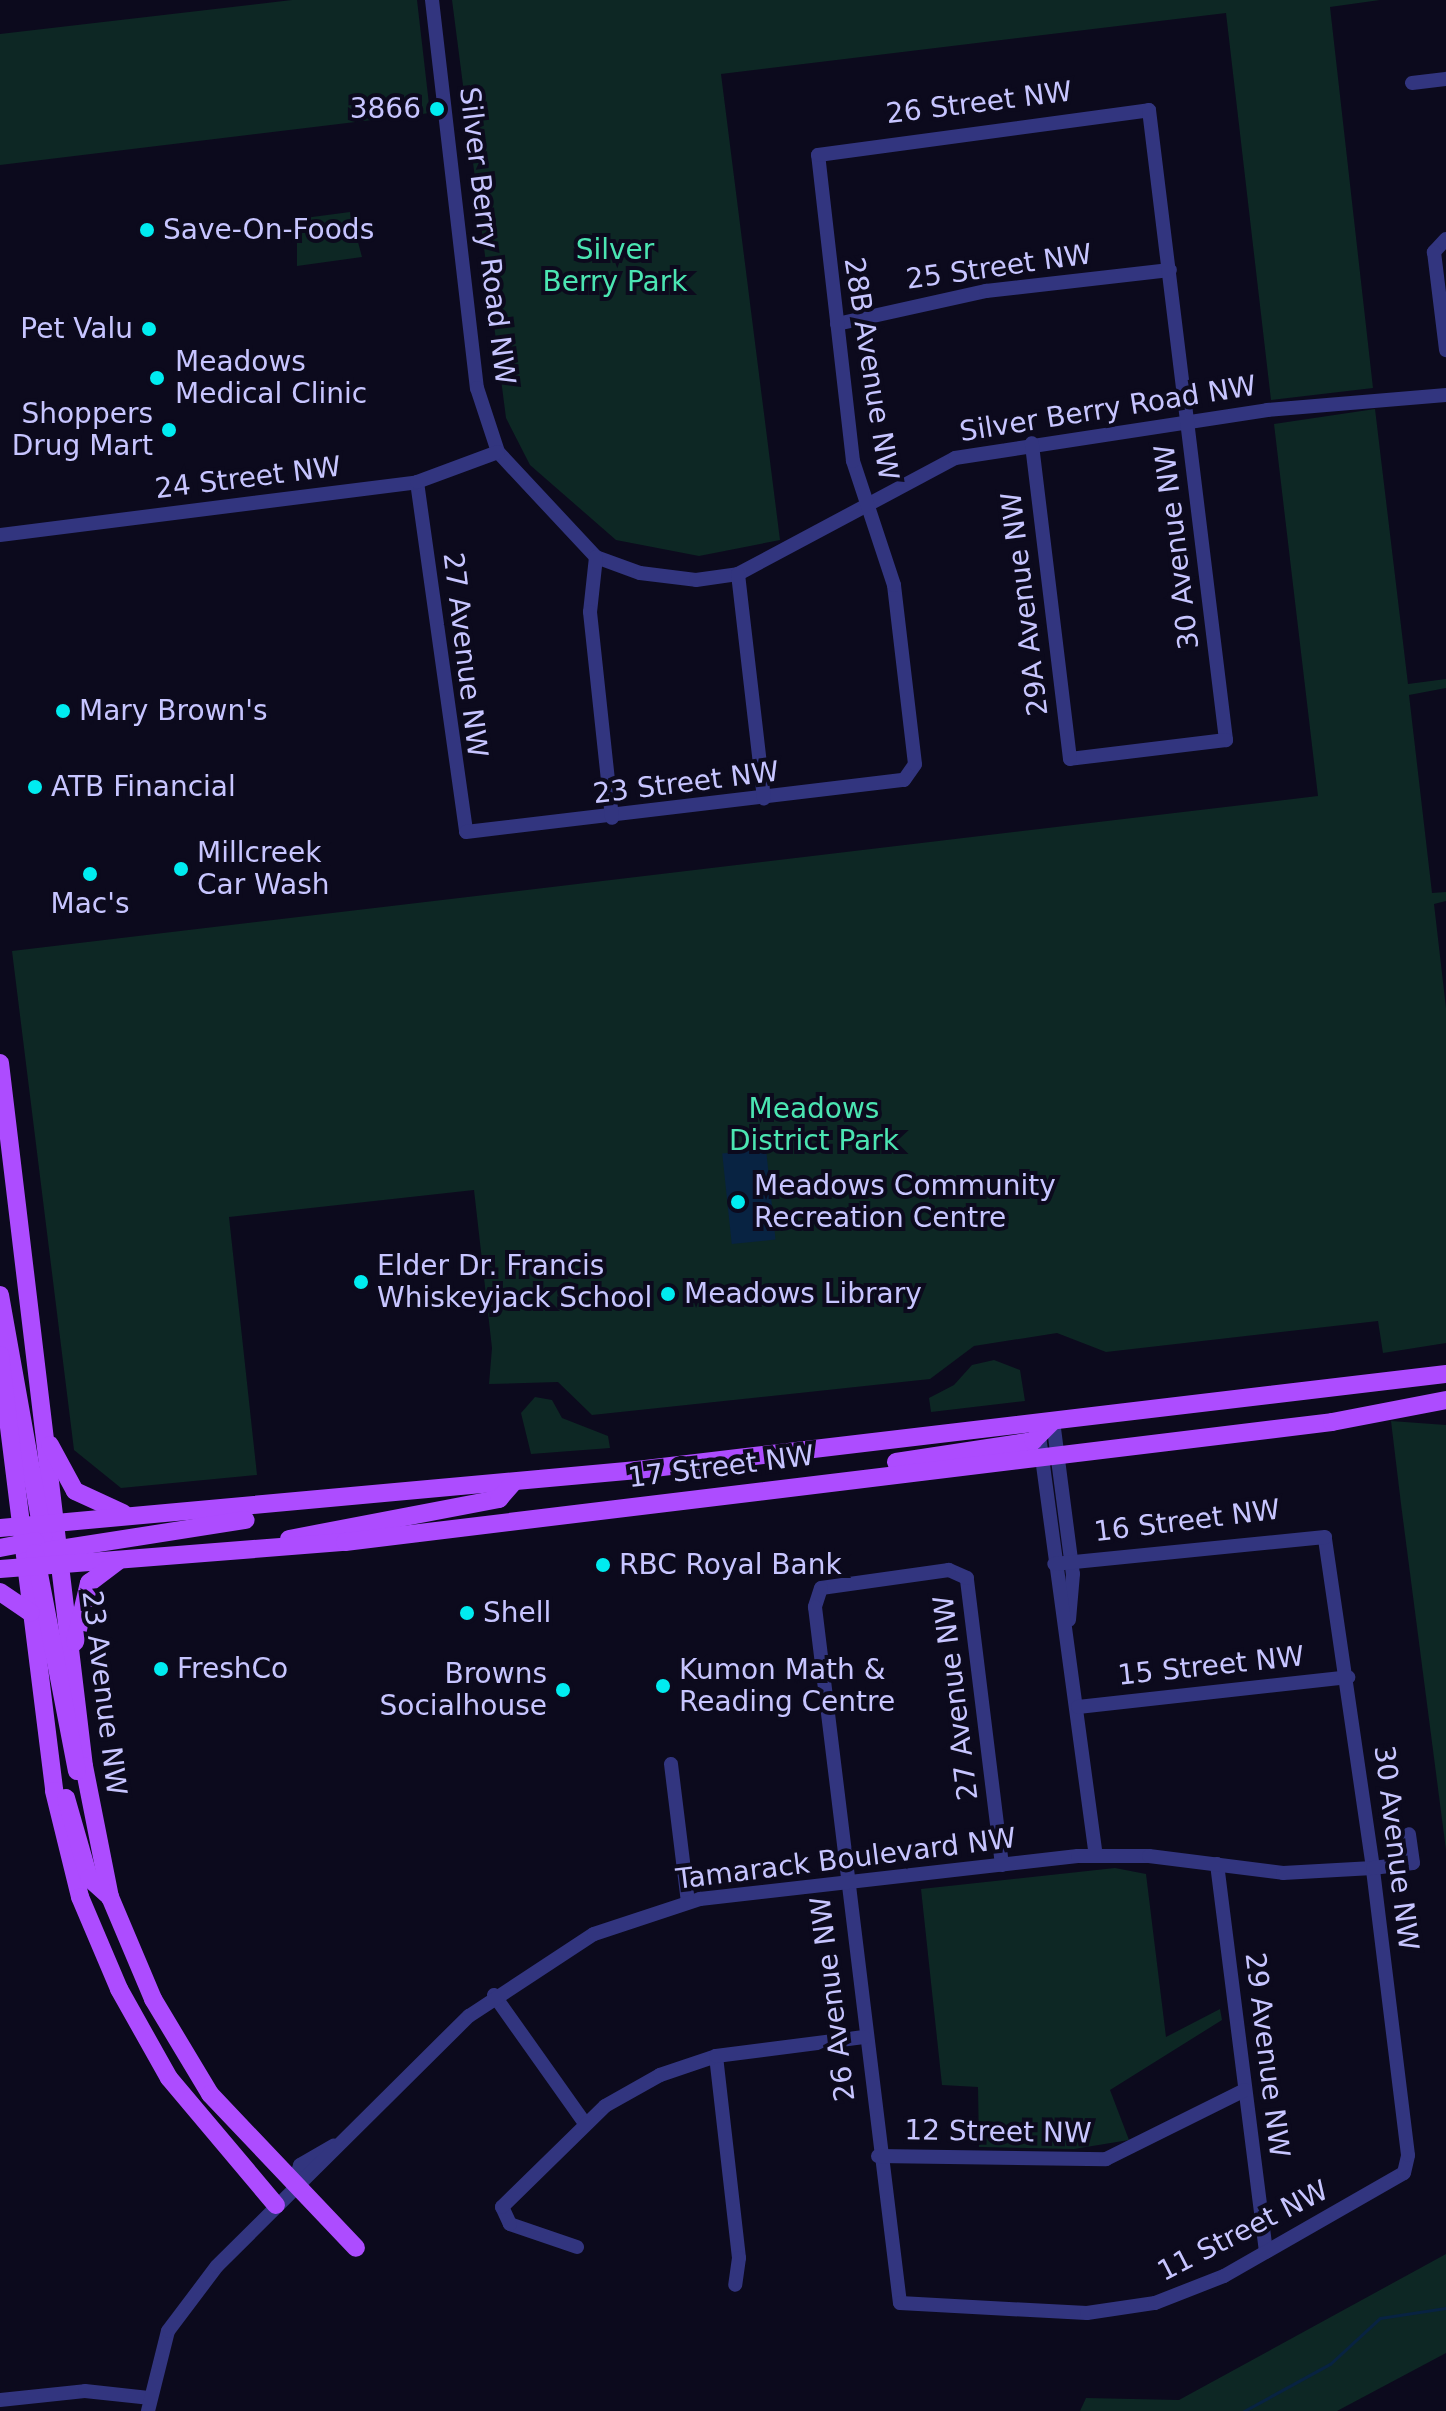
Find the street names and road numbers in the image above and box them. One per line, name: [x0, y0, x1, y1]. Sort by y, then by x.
street label: 26 Street NW: [884, 75, 1074, 131]
street label: Silver Berry Road NW: [452, 85, 522, 387]
street label: 25 Street NW: [904, 237, 1094, 297]
street label: 28B Avenue NW: [837, 255, 905, 483]
street label: Silver Berry Road NW: [957, 369, 1259, 449]
street label: 30 Avenue NW: [1148, 443, 1206, 651]
street label: 24 Street NW: [153, 450, 343, 506]
street label: 29A Avenue NW: [995, 490, 1055, 718]
street label: 27 Avenue NW: [436, 551, 494, 759]
street label: 23 Street NW: [591, 755, 781, 811]
street label: 17 Street NW: [626, 1439, 816, 1495]
street label: 16 Street NW: [1092, 1493, 1282, 1549]
street label: 23 Avenue NW: [75, 1589, 133, 1797]
street label: 27 Avenue NW: [927, 1594, 985, 1802]
street label: 15 Street NW: [1116, 1640, 1306, 1692]
street label: 30 Avenue NW: [1367, 1744, 1425, 1952]
street label: Tamarack Boulevard NW: [674, 1821, 1018, 1897]
street label: 26 Avenue NW: [804, 1895, 862, 2103]
street label: 29 Avenue NW: [1238, 1951, 1296, 2159]
street label: 12 Street NW: [904, 2114, 1092, 2150]
street label: 11 Street NW: [1152, 2174, 1334, 2288]

